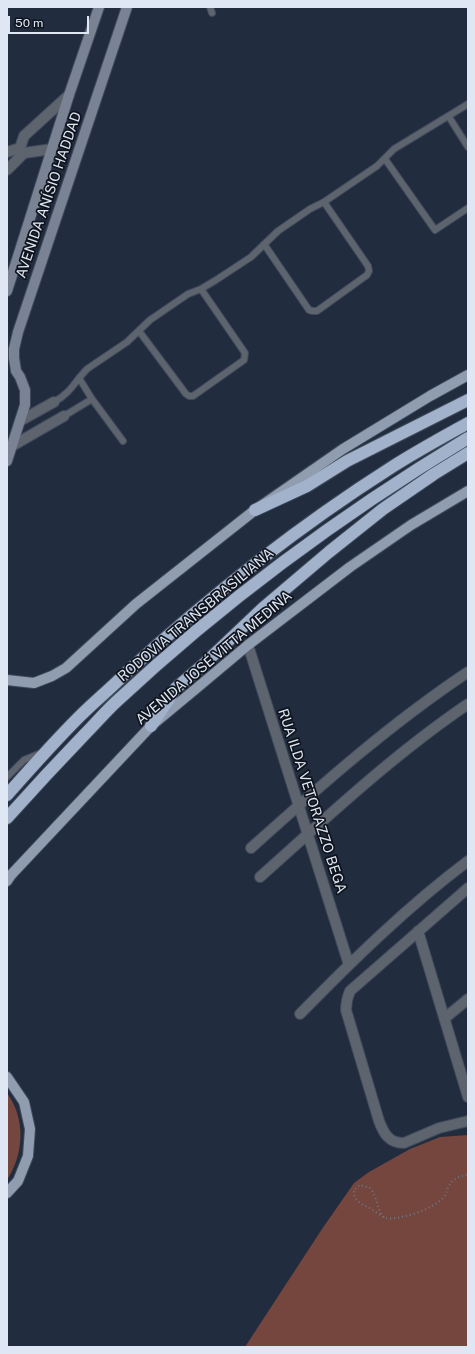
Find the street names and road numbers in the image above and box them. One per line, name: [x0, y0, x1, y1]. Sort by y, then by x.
street label: AVENIDA ANÍSIO HADDAD: [13, 110, 85, 280]
street label: RODOVIA TRANSBRASILIANA: [115, 545, 277, 685]
street label: AVENIDA JOSÉ VITTA MEDINA: [133, 588, 295, 728]
street label: RUA ILDA VETORAZZO BEGA: [274, 707, 350, 895]

